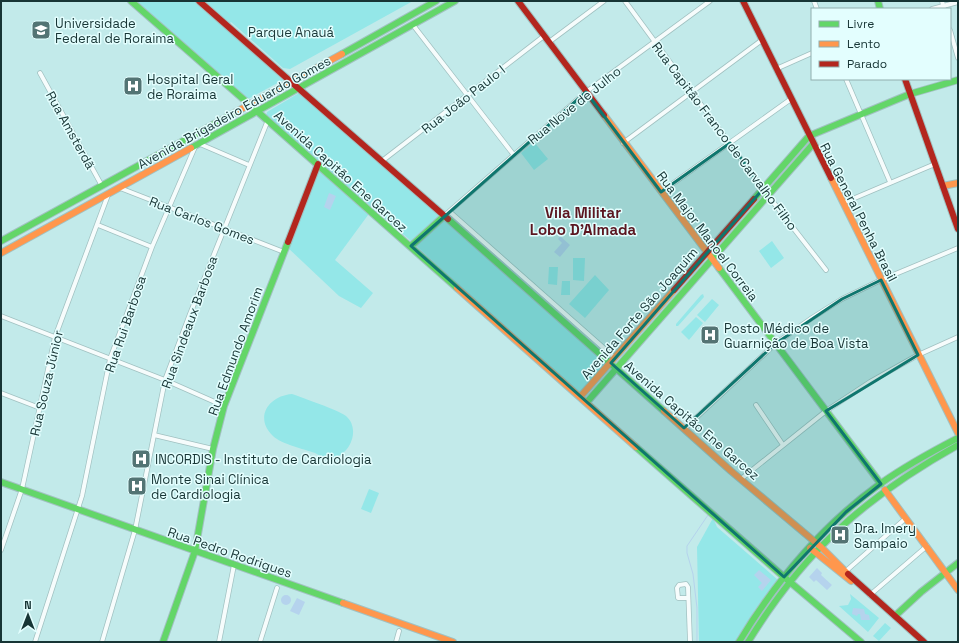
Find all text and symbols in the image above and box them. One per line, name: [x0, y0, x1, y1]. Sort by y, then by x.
legend: [811, 8, 951, 80]
place label: Universidade Federal de Roraima: [55, 15, 175, 47]
text: Livre: [847, 16, 874, 32]
school or university icon: Universidade Federal de Roraima: [30, 19, 52, 41]
park label: Parque Anauá: [248, 24, 334, 41]
text: Lento: [847, 36, 881, 52]
street label: Rua Capitão Franco de Carvalho Filho: [648, 39, 801, 234]
street label: Avenida Brigadeiro Eduardo Gomes: [135, 52, 334, 173]
text: Parado: [847, 56, 887, 72]
street label: Rua João Paulo I: [418, 61, 509, 137]
street label: Rua Nove de Julho: [524, 63, 624, 148]
place label: Hospital Geral de Roraima: [147, 71, 234, 103]
hospital icon: Hospital Geral de Roraima: [122, 75, 144, 97]
street label: Rua Amsterdã: [42, 88, 99, 173]
street label: Avenida Capitão Ene Garcez: [270, 107, 411, 236]
street label: Rua General Penha Brasil: [816, 140, 901, 285]
street label: Rua Major Manoel Correia: [653, 168, 762, 305]
street label: Rua Carlos Gomes: [147, 193, 257, 248]
district label: Vila Militar Lobo D'Almada: [530, 203, 637, 239]
street label: Avenida Forte São Joaquim: [577, 244, 701, 383]
street label: Rua Sindeaux Barbosa: [158, 253, 222, 391]
street label: Rua Rui Barbosa: [101, 273, 150, 375]
street label: Rua Edmundo Amorim: [204, 284, 267, 418]
place label: Posto Médico de Guarnição de Boa Vista: [724, 320, 869, 352]
hospital icon: Posto Médico de Guarnição de Boa Vista: [699, 324, 721, 346]
street label: Rua Souza Júnior: [26, 329, 67, 438]
street label: Avenida Capitão Ene Garcez: [621, 357, 763, 484]
hospital icon: INCORDIS - Instituto de Cardiologia: [130, 448, 152, 470]
place label: INCORDIS - Instituto de Cardiologia: [155, 451, 372, 468]
place label: Monte Sinai Clínica de Cardiologia: [151, 471, 270, 503]
hospital icon: Monte Sinai Clínica de Cardiologia: [126, 475, 148, 497]
place label: Dra. Imery Sampaio: [854, 520, 916, 552]
street label: Rua Pedro Rodrigues: [166, 523, 294, 582]
hospital icon: Dra. Imery Sampaio: [829, 524, 851, 546]
north arrow: [8, 595, 48, 635]
text: N: [24, 598, 32, 612]

